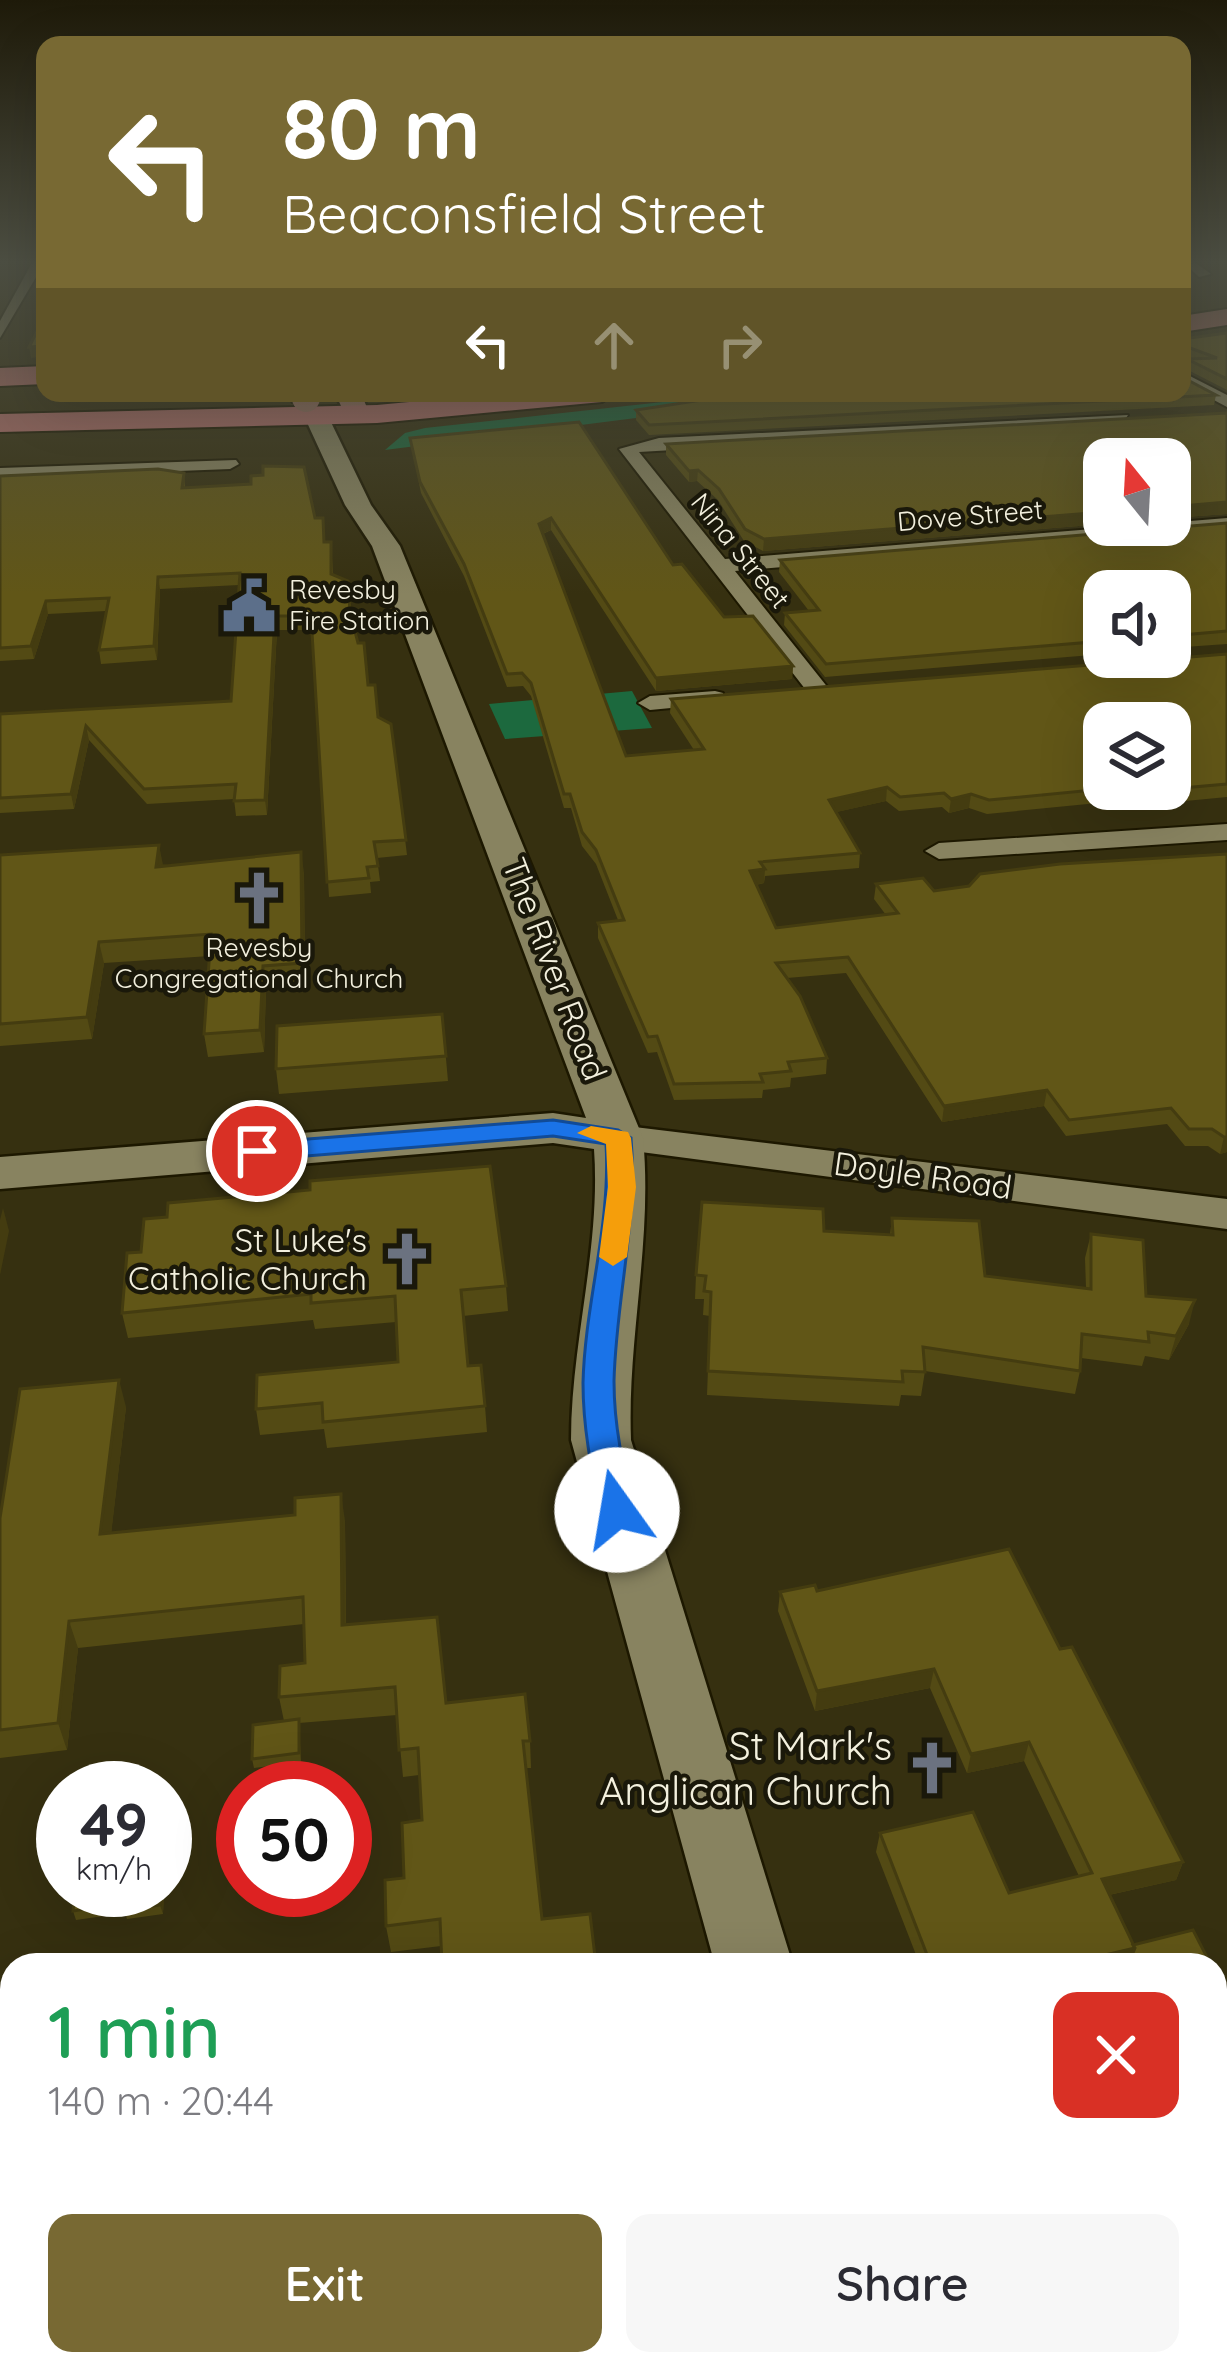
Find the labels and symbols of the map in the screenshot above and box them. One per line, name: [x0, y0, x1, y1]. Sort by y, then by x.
north arrow: [1083, 438, 1191, 546]
street label: Nina Street: [684, 486, 798, 615]
street label: Dove Street: [896, 492, 1044, 538]
place label: Revesby Fire Station: [289, 572, 430, 637]
public building icon: Revesby Fire Station: [220, 577, 278, 635]
street label: The River Road: [494, 852, 617, 1086]
church icon: Revesby Congregational Church: [230, 869, 288, 927]
place label: Revesby Congregational Church: [115, 930, 403, 995]
pin: [206, 1100, 308, 1202]
street label: Doyle Road: [831, 1142, 1015, 1207]
place label: St Luke's Catholic Church: [128, 1219, 367, 1298]
church icon: St Luke's Catholic Church: [378, 1230, 436, 1288]
position arrow: [554, 1447, 680, 1573]
place label: St Mark's Anglican Church: [599, 1721, 892, 1815]
church icon: St Mark's Anglican Church: [903, 1739, 961, 1797]
speed limit sign: 50: [216, 1761, 372, 1917]

